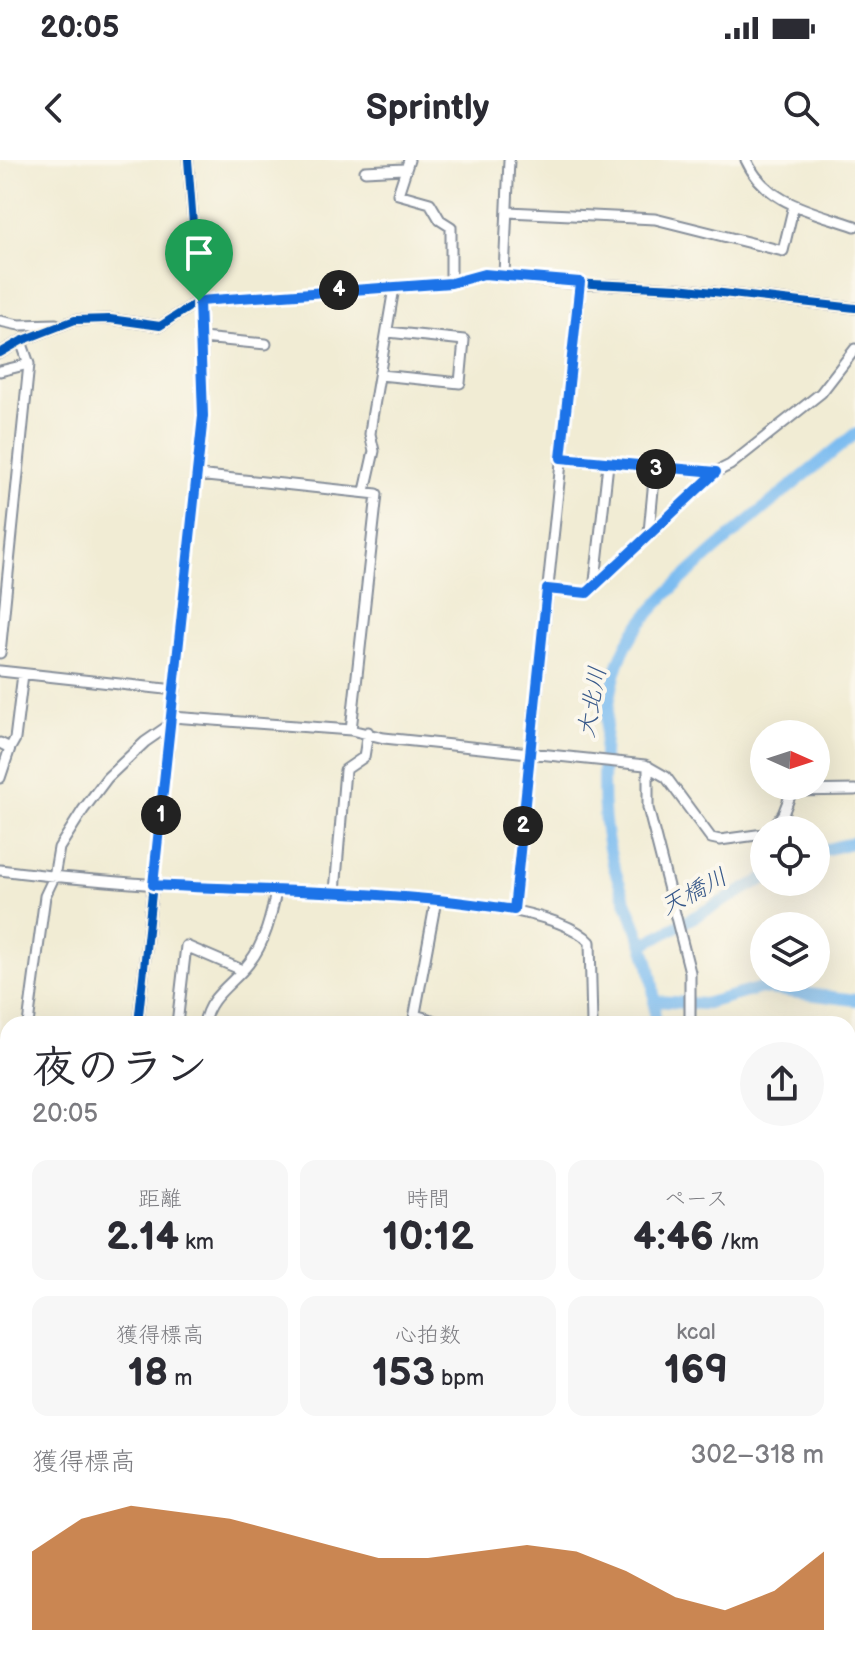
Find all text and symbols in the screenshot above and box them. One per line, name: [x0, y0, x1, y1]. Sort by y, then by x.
text: 20:05: [40, 10, 119, 46]
icon: back: [32, 86, 76, 130]
icon: search: [779, 86, 823, 130]
text: Sprintly: [366, 87, 489, 130]
pin: [165, 219, 233, 301]
icon: arrive: [177, 231, 221, 275]
pin: 4: [319, 270, 359, 310]
text: 4: [333, 276, 345, 303]
pin: 3: [636, 449, 676, 489]
text: 3: [650, 455, 662, 482]
water label: 大北川: [571, 664, 613, 740]
north arrow: [750, 720, 830, 800]
map controls: [750, 720, 830, 992]
pin: 1: [141, 795, 181, 835]
text: 1: [156, 801, 166, 828]
pin: 2: [503, 806, 543, 846]
text: 2: [516, 812, 530, 839]
button: locate: [750, 816, 830, 896]
water label: 天橋川: [655, 862, 733, 922]
button: layers: [750, 912, 830, 992]
text: 夜のラン: [32, 1042, 208, 1095]
button: share: [740, 1042, 824, 1126]
text: 20:05: [32, 1099, 98, 1130]
text: 距離: [138, 1186, 182, 1213]
text: 時間: [406, 1186, 450, 1213]
text: ペース: [664, 1186, 728, 1213]
text: 2.14: [106, 1213, 179, 1261]
text: 10:12: [382, 1213, 474, 1261]
text: 4:46: [633, 1213, 714, 1261]
text: km: [179, 1229, 214, 1256]
text: /km: [714, 1229, 759, 1256]
text: kcal: [676, 1319, 716, 1346]
text: 獲得標高: [116, 1322, 204, 1349]
text: 心拍数: [395, 1322, 461, 1349]
text: 169: [664, 1346, 728, 1394]
text: 18: [127, 1349, 168, 1397]
text: 153: [372, 1349, 435, 1397]
text: m: [168, 1365, 193, 1392]
text: bpm: [435, 1365, 484, 1392]
text: 302–318 m: [691, 1440, 824, 1471]
text: 獲得標高: [32, 1447, 136, 1478]

